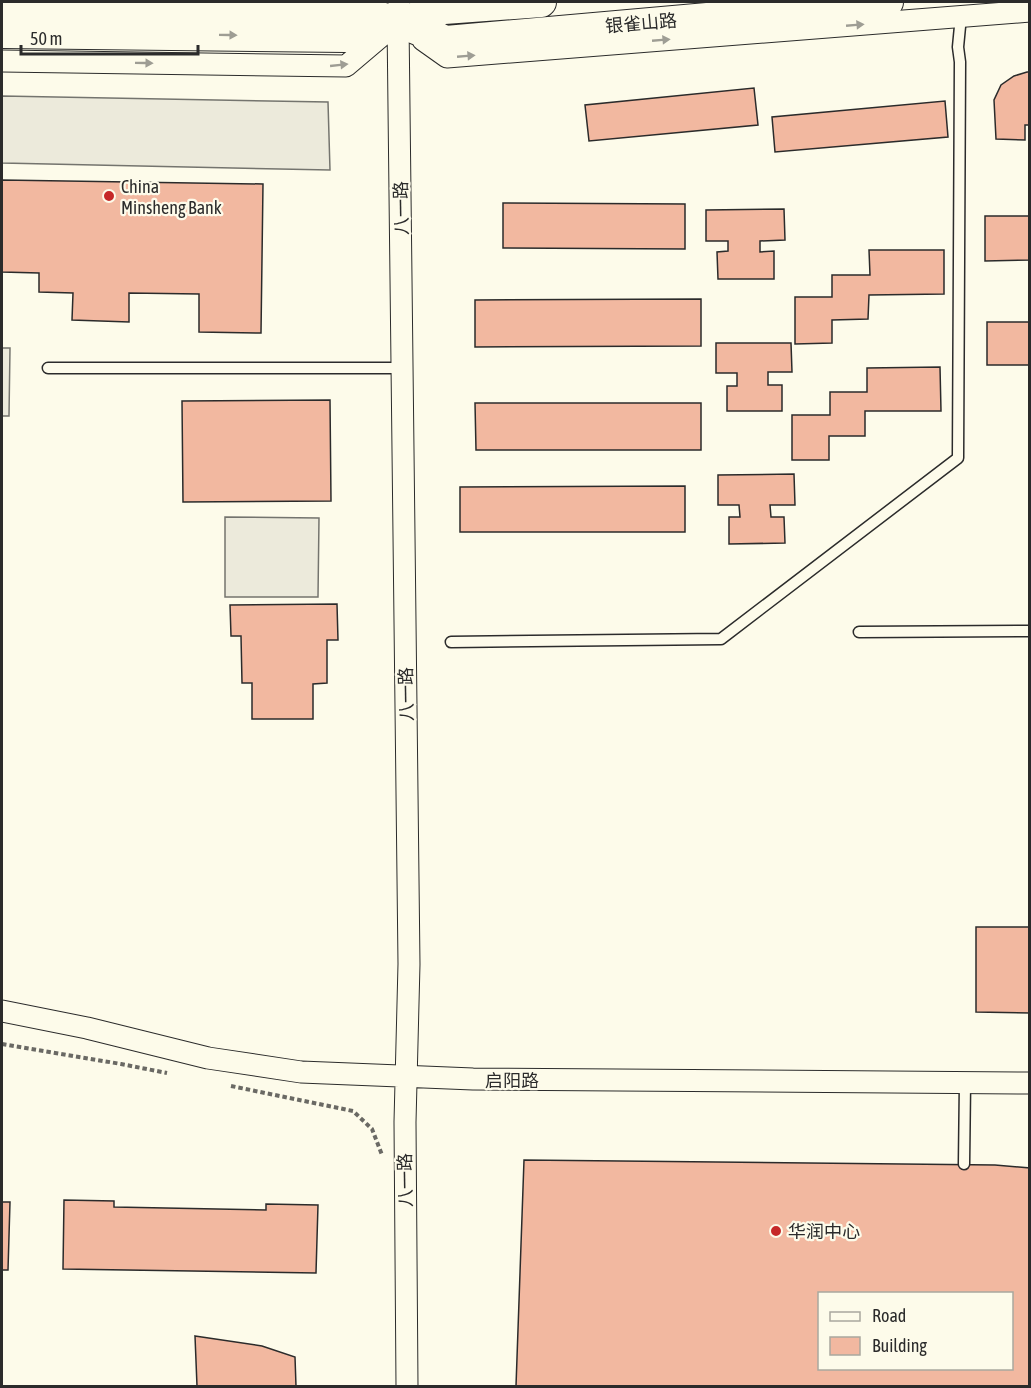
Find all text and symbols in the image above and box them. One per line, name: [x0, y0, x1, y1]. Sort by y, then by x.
street label: 银雀山路: [604, 9, 678, 37]
scale bar: [21, 18, 198, 56]
one-way arrow: [845, 20, 864, 30]
text: 50 m: [30, 28, 62, 49]
one-way arrow: [218, 31, 237, 40]
one-way arrow: [651, 35, 670, 45]
one-way arrow: [457, 51, 476, 61]
one-way arrow: [134, 58, 153, 68]
one-way arrow: [329, 60, 348, 70]
place label: China Minsheng Bank: [121, 176, 222, 218]
street label: 八一路: [390, 181, 412, 235]
marker: China Minsheng Bank: [102, 189, 116, 203]
street label: 八一路: [395, 667, 417, 721]
street label: 启阳路: [485, 1070, 539, 1091]
street label: 八一路: [394, 1153, 416, 1207]
place label: 华润中心: [788, 1221, 860, 1242]
marker: 华润中心: [769, 1224, 783, 1238]
legend: [818, 1292, 1013, 1370]
text: Road: [872, 1305, 906, 1326]
text: Building: [872, 1335, 927, 1356]

